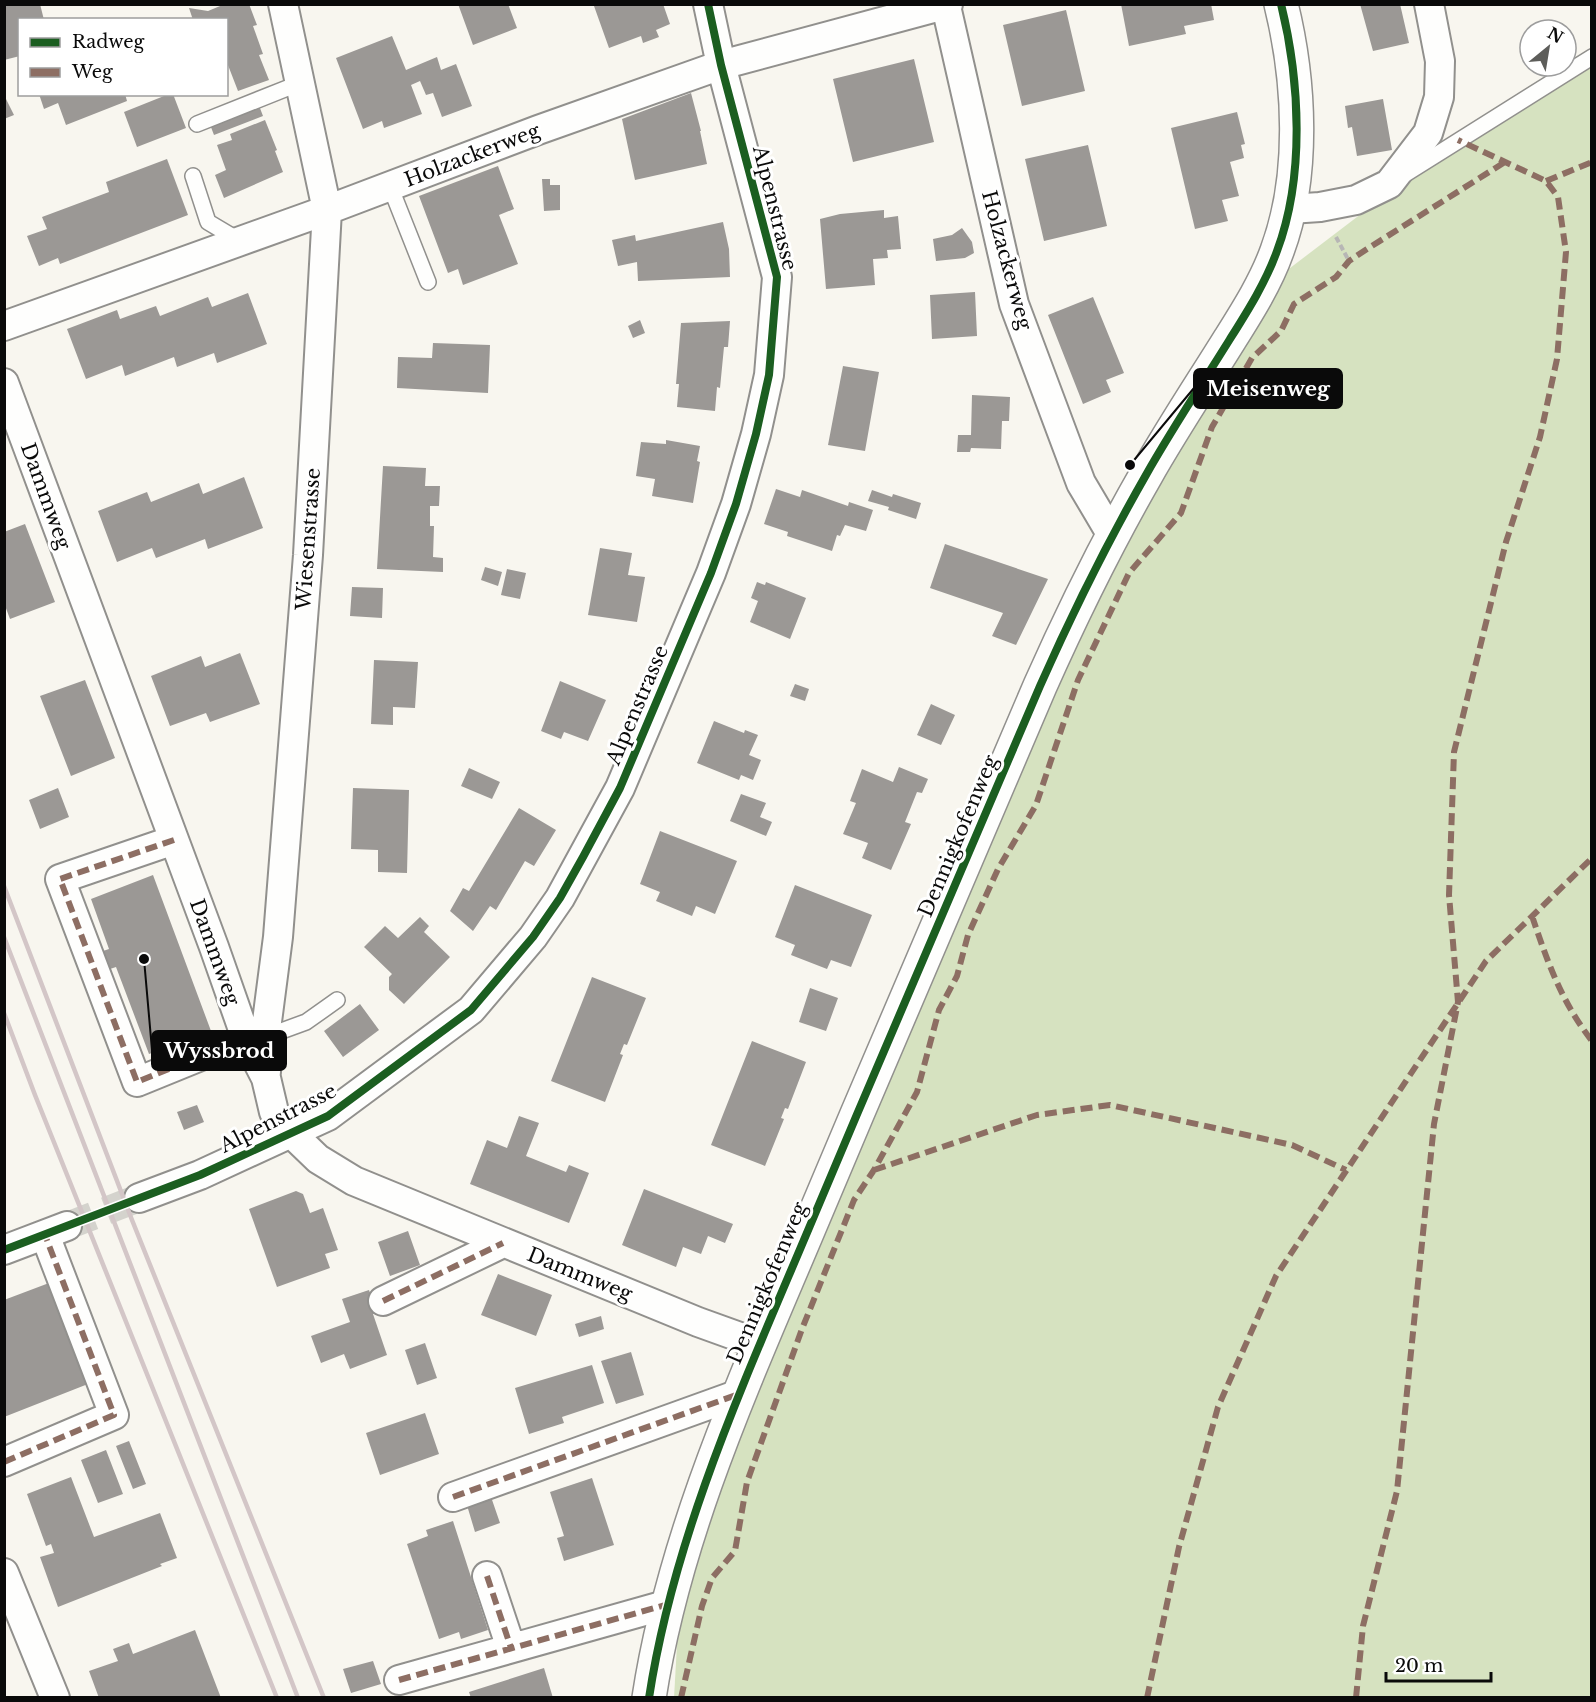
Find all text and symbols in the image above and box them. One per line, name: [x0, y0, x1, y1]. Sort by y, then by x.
legend: [18, 18, 228, 96]
north arrow: [1518, 18, 1578, 78]
text: N: [1544, 23, 1567, 47]
text: Radweg: [72, 31, 145, 53]
text: Weg: [71, 61, 113, 83]
street label: Holzackerweg: [401, 118, 544, 192]
street label: Alpenstrasse: [748, 142, 802, 273]
street label: Holzackerweg: [977, 188, 1037, 333]
callout: Meisenweg: [1194, 369, 1342, 408]
text: Meisenweg: [1206, 376, 1331, 402]
street label: Dammweg: [16, 440, 77, 553]
street label: Wiesenstrasse: [291, 467, 325, 612]
street label: Alpenstrasse: [601, 642, 673, 769]
street label: Dennigkofenweg: [913, 751, 1003, 920]
street label: Dammweg: [185, 896, 246, 1009]
callout: Wyssbrod: [152, 1031, 286, 1070]
text: Wyssbrod: [163, 1038, 275, 1064]
street label: Alpenstrasse: [215, 1078, 340, 1158]
street label: Dennigkofenweg: [722, 1198, 812, 1367]
street label: Dammweg: [524, 1242, 637, 1306]
scale bar: [1386, 1645, 1491, 1683]
text: 20 m: [1395, 1655, 1443, 1677]

